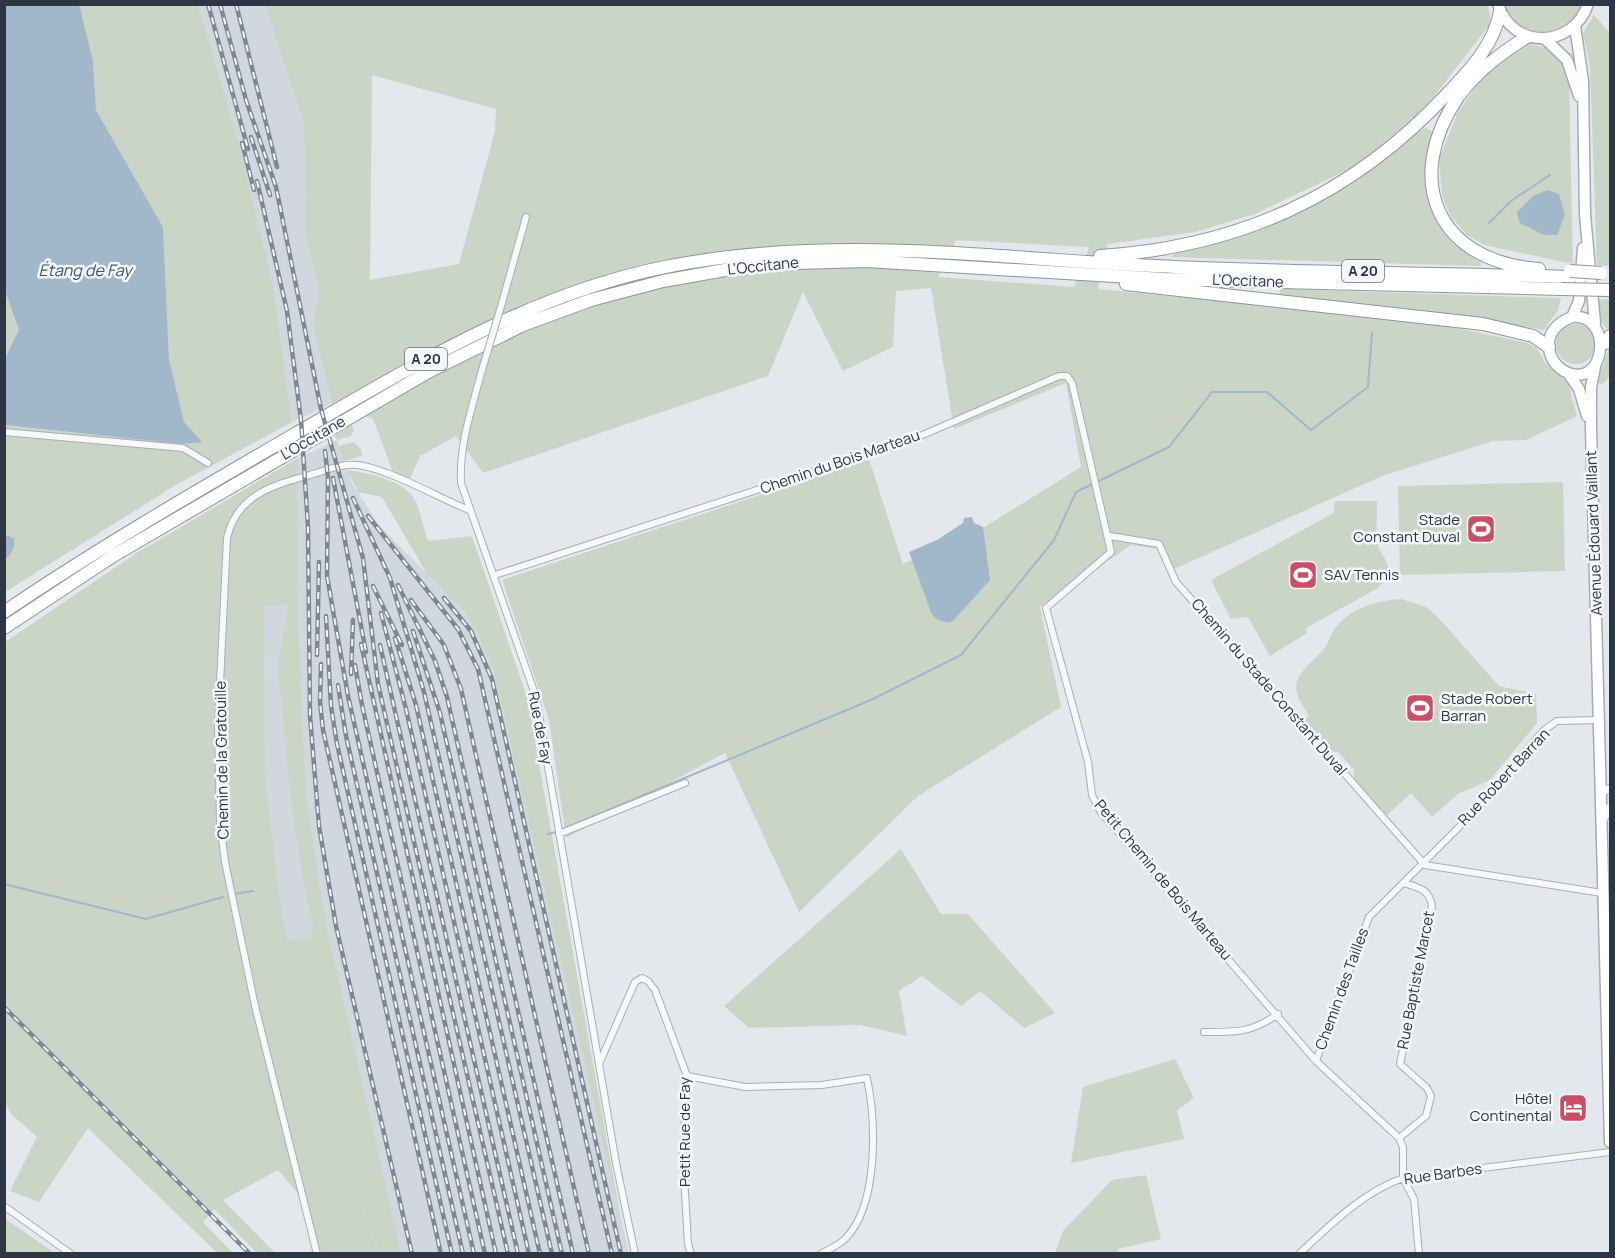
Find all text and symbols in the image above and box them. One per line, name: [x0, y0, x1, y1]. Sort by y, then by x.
street label: L'Occitane: [726, 251, 800, 280]
water label: Étang de Fay: [38, 259, 134, 281]
road number: A 20: [1342, 260, 1384, 282]
street label: L'Occitane: [1212, 269, 1284, 292]
road number: A 20: [405, 348, 447, 370]
street label: L'Occitane: [277, 410, 349, 465]
street label: Chemin du Bois Marteau: [757, 424, 922, 499]
street label: Avenue Édouard Vaillant: [1580, 450, 1607, 616]
place label: Stade Constant Duval: [1353, 509, 1460, 547]
sports icon: Stade Constant Duval: [1465, 513, 1497, 545]
sports icon: SAV Tennis: [1287, 559, 1319, 591]
place label: SAV Tennis: [1324, 564, 1399, 585]
street label: Chemin du Stade Constant Duval: [1187, 594, 1352, 780]
street label: Chemin de la Gratouille: [210, 680, 233, 839]
place label: Stade Robert Barran: [1441, 688, 1533, 726]
street label: Rue de Fay: [523, 690, 558, 766]
sports icon: Stade Robert Barran: [1404, 692, 1436, 724]
street label: Rue Robert Barran: [1453, 723, 1554, 830]
street label: Petit Chemin de Bois Marteau: [1090, 795, 1237, 964]
street label: Rue Baptiste Marcet: [1392, 909, 1439, 1051]
street label: Chemin des Tailles: [1310, 925, 1373, 1053]
street label: Petit Rue de Fay: [674, 1077, 695, 1187]
place label: Hôtel Continental: [1470, 1088, 1552, 1126]
hotel icon: Hôtel Continental: [1557, 1092, 1589, 1124]
street label: Rue Barbes: [1403, 1158, 1483, 1189]

